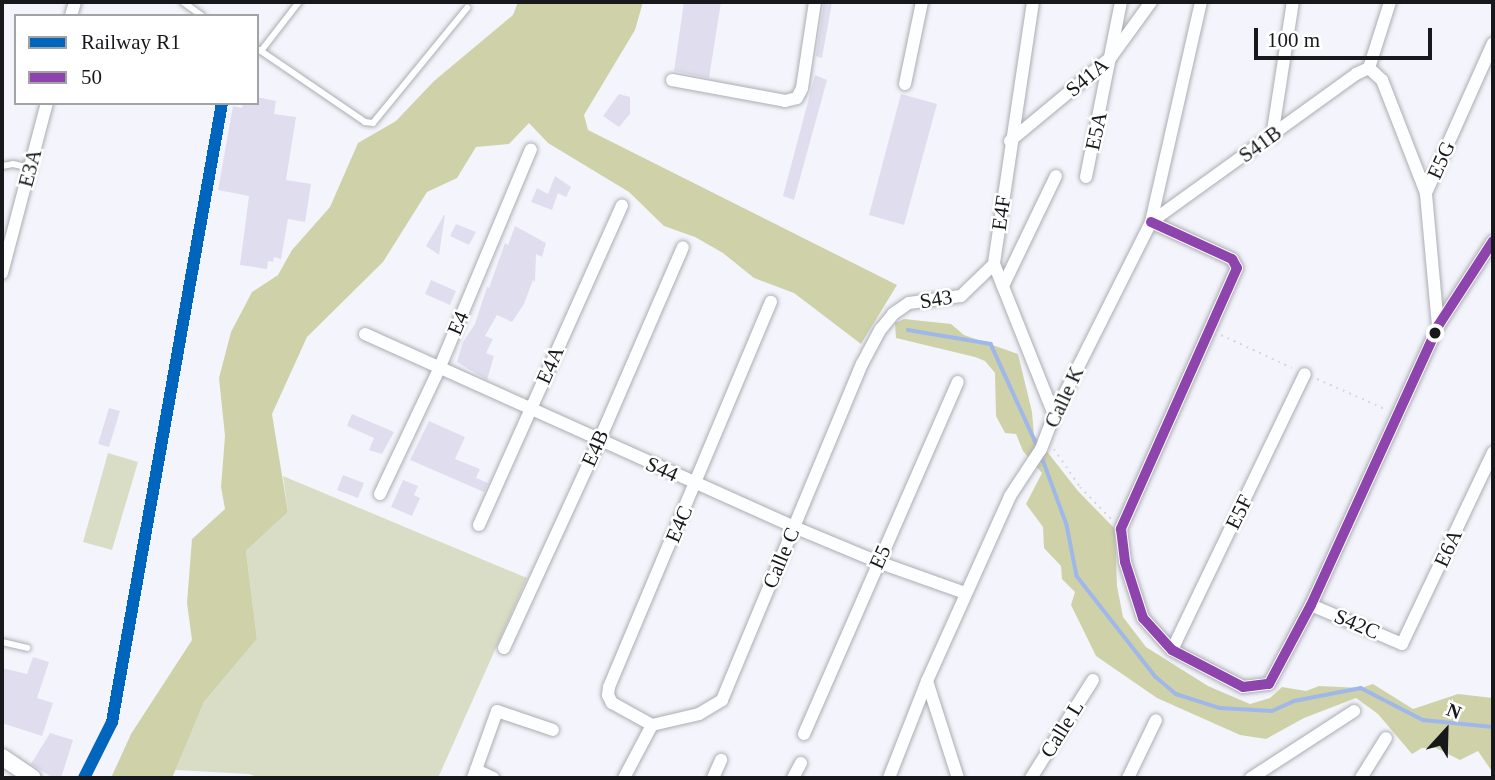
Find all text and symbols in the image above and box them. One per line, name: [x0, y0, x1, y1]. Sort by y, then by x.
legend: [14, 14, 259, 105]
scale bar: [1257, 14, 1436, 58]
text: 100 m: [1267, 28, 1320, 52]
text: Railway R1: [81, 30, 181, 54]
street label: S41A: [1061, 52, 1113, 102]
text: 50: [81, 65, 102, 89]
street label: E5A: [1080, 110, 1112, 152]
street label: S41B: [1234, 120, 1286, 168]
street label: E5G: [1422, 137, 1460, 183]
street label: E3A: [13, 146, 47, 190]
street label: E4F: [986, 194, 1016, 232]
street label: S43: [918, 284, 954, 314]
street label: E4: [442, 307, 474, 339]
unlabelled marker: [1428, 326, 1442, 340]
street label: E4A: [531, 342, 569, 388]
street label: Calle K: [1039, 362, 1089, 432]
street label: E4B: [576, 426, 614, 470]
street label: S44: [642, 451, 682, 487]
street label: E5F: [1220, 491, 1258, 533]
street label: E4C: [660, 502, 698, 546]
street label: Calle C: [757, 524, 805, 592]
street label: E6A: [1428, 525, 1468, 571]
street label: E5: [864, 541, 896, 573]
street label: S42C: [1331, 603, 1383, 645]
street label: Calle L: [1035, 696, 1089, 762]
north arrow: [1411, 696, 1481, 766]
text: N: [1444, 699, 1464, 723]

